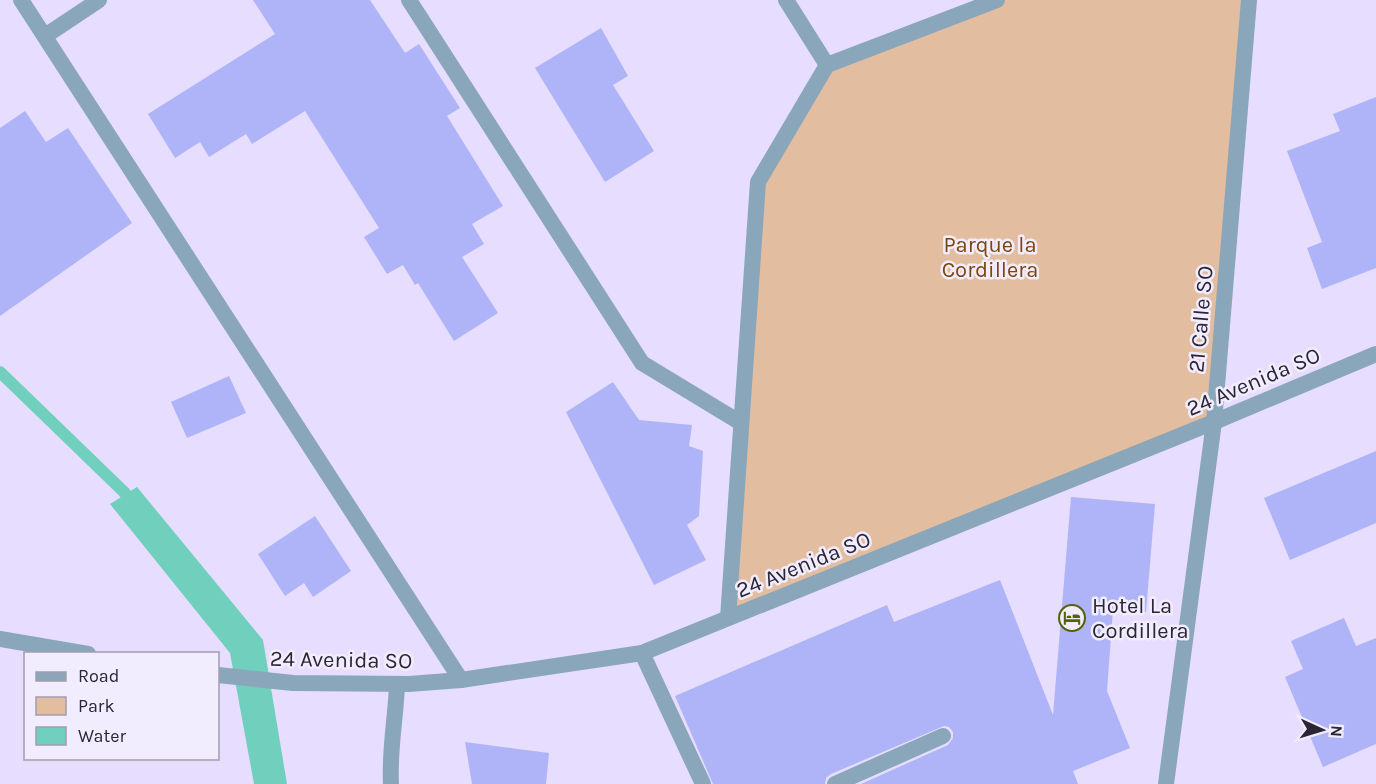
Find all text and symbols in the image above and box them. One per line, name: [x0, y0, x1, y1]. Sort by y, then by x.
park label: Parque la Cordillera: [942, 232, 1038, 283]
street label: 21 Calle SO: [1183, 265, 1219, 374]
street label: 24 Avenida SO: [1183, 342, 1324, 422]
street label: 24 Avenida SO: [732, 526, 874, 604]
place label: Hotel La Cordillera: [1092, 593, 1189, 644]
hotel icon: Hotel La Cordillera: [1057, 603, 1087, 633]
street label: 24 Avenida SO: [270, 646, 412, 674]
legend: [24, 652, 219, 760]
text: Road: [78, 665, 119, 687]
text: Park: [78, 695, 115, 717]
north arrow: [1292, 700, 1352, 760]
text: Water: [78, 725, 126, 747]
text: N: [1327, 725, 1346, 737]

